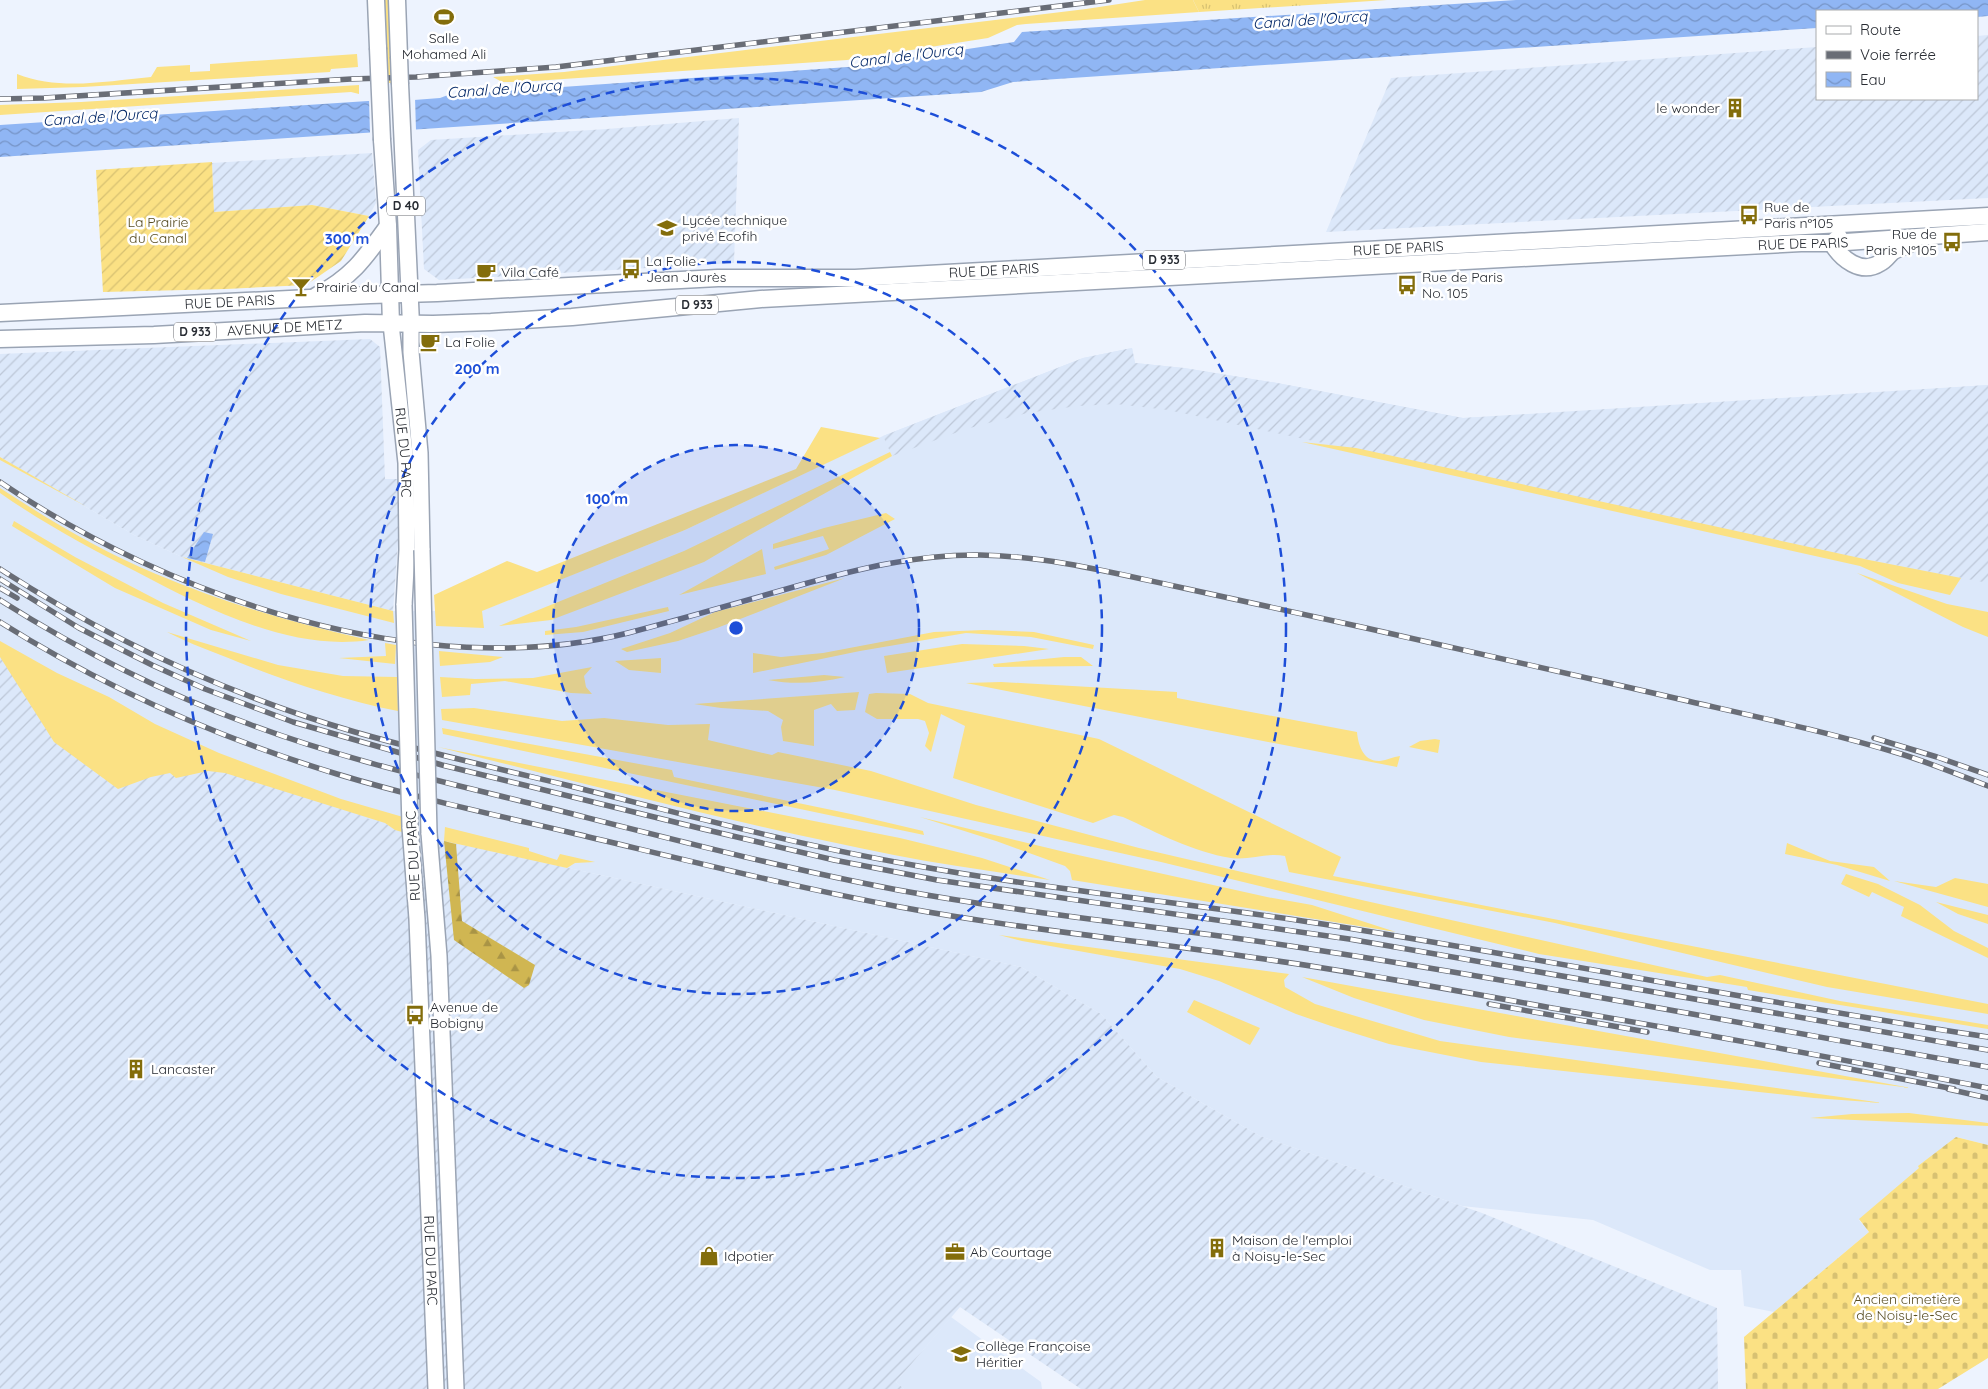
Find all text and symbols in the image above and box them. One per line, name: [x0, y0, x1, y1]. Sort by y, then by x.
sports icon: Salle Mohamed Ali: [433, 6, 455, 28]
water label: Canal de l'Ourcq: [1252, 6, 1369, 33]
legend: [1816, 10, 1978, 100]
text: Route: [1860, 20, 1901, 39]
place label: Salle Mohamed Ali: [402, 29, 486, 63]
water label: Canal de l'Ourcq: [848, 39, 965, 72]
text: Voie ferrée: [1860, 45, 1936, 64]
text: Eau: [1860, 70, 1886, 89]
water label: Canal de l'Ourcq: [446, 75, 563, 102]
building icon: le wonder: [1724, 97, 1746, 119]
place label: le wonder: [1656, 99, 1721, 117]
water label: Canal de l'Ourcq: [42, 103, 159, 130]
road number: D 40: [387, 197, 425, 216]
place label: Rue de Paris n°105: [1764, 198, 1833, 232]
bus stop icon: Rue de Paris n°105: [1738, 204, 1760, 226]
place label: Lycée technique privé Ecofih: [682, 211, 787, 245]
park label: La Prairie du Canal: [127, 213, 189, 247]
school or university icon: Lycée technique privé Ecofih: [656, 217, 678, 239]
place label: Rue de Paris N°105: [1865, 225, 1937, 259]
text: 300 m: [325, 229, 369, 248]
bus stop icon: Rue de Paris N°105: [1941, 231, 1963, 253]
street label: RUE DE PARIS: [1757, 233, 1849, 254]
street label: RUE DE PARIS: [1353, 237, 1444, 260]
road number: D 933: [1143, 250, 1185, 270]
place label: La Folie - Jean Jaurès: [646, 252, 726, 286]
bus stop icon: La Folie - Jean Jaurès: [620, 258, 642, 280]
street label: RUE DE PARIS: [948, 259, 1040, 282]
cafe icon: Vila Café: [475, 261, 497, 283]
place label: Vila Café: [501, 263, 559, 281]
place label: Rue de Paris No. 105: [1422, 268, 1503, 302]
bus stop icon: Rue de Paris No. 105: [1396, 274, 1418, 296]
bar icon: Prairie du Canal: [290, 276, 312, 298]
place label: Prairie du Canal: [316, 278, 419, 296]
street label: RUE DE PARIS: [184, 291, 276, 313]
road number: D 933: [676, 296, 718, 314]
street label: AVENUE DE METZ: [226, 315, 343, 340]
road number: D 933: [174, 322, 216, 342]
cafe icon: La Folie: [419, 331, 441, 353]
place label: La Folie: [445, 333, 495, 351]
text: 200 m: [455, 359, 500, 378]
street label: RUE DU PARC: [391, 406, 415, 497]
text: 100 m: [586, 489, 628, 508]
centre of rings: [727, 619, 745, 637]
street label: RUE DU PARC: [402, 811, 424, 901]
place label: Avenue de Bobigny: [430, 998, 498, 1032]
bus stop icon: Avenue de Bobigny: [404, 1004, 426, 1026]
building icon: Lancaster: [125, 1058, 147, 1080]
place label: Lancaster: [151, 1060, 216, 1078]
street label: RUE DU PARC: [420, 1215, 442, 1306]
place label: Maison de l'emploi à Noisy-le-Sec: [1232, 1231, 1352, 1265]
building icon: Maison de l'emploi à Noisy-le-Sec: [1206, 1237, 1228, 1259]
office icon: Ab Courtage: [944, 1241, 966, 1263]
place label: Ab Courtage: [970, 1243, 1052, 1261]
shop icon: Idpotier: [698, 1245, 720, 1267]
place label: Idpotier: [724, 1247, 775, 1265]
park label: Ancien cimetière de Noisy-le-Sec: [1854, 1290, 1960, 1324]
place label: Collège Françoise Héritier: [976, 1337, 1091, 1371]
school or university icon: Collège Françoise Héritier: [950, 1343, 972, 1365]

